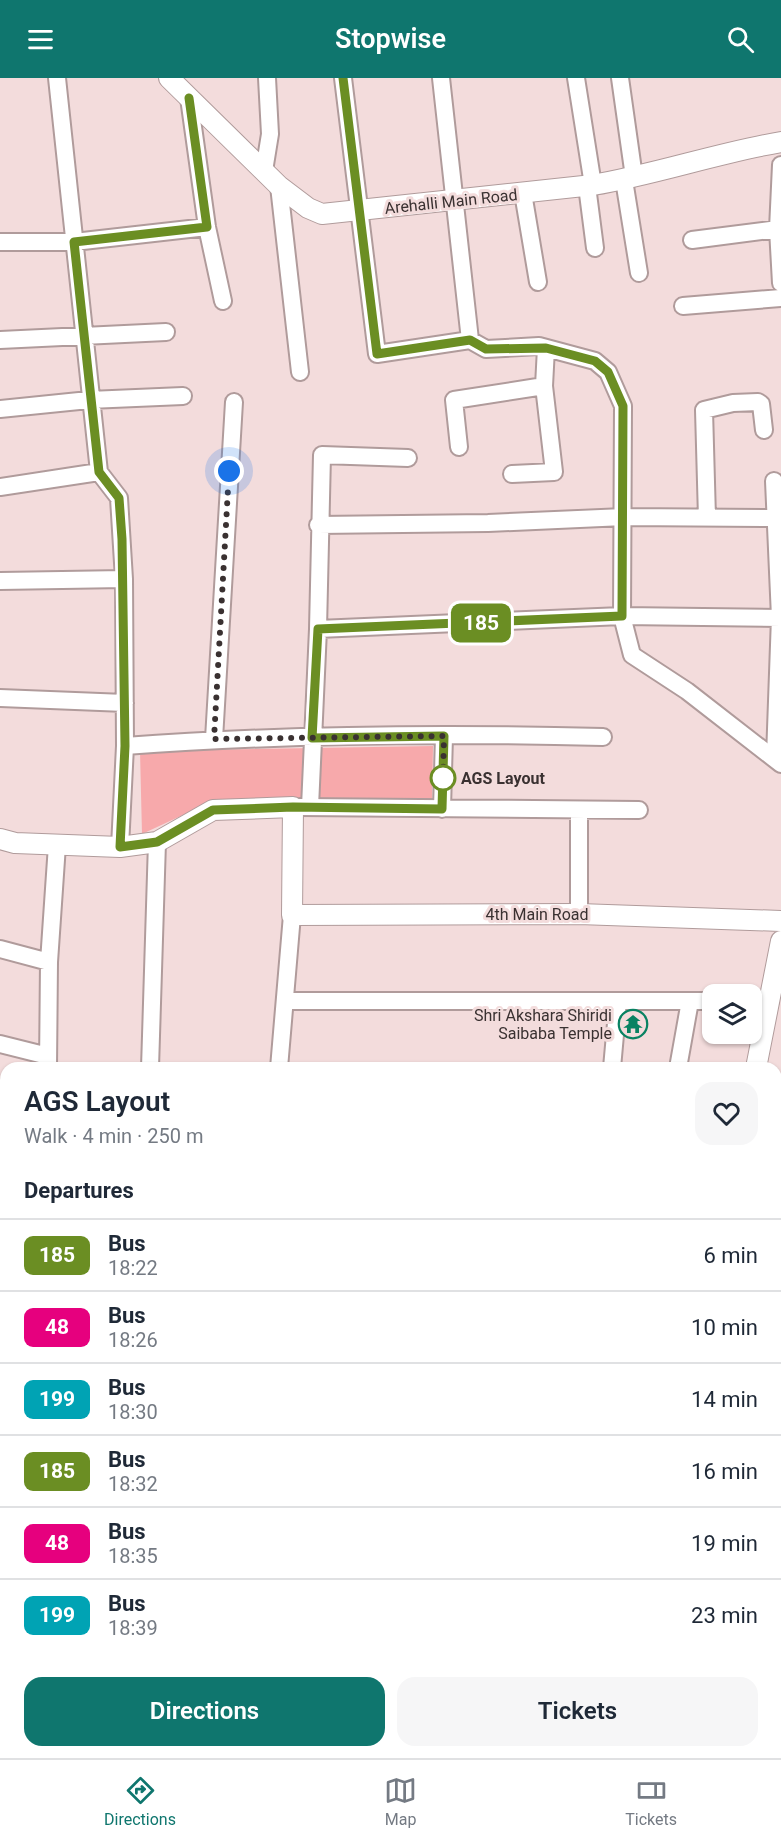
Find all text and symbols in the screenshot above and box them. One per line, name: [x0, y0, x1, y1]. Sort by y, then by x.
icon: menu: [24, 23, 57, 56]
text: Stopwise: [335, 23, 446, 55]
icon: search: [724, 23, 757, 56]
street label: Arehalli Main Road: [384, 185, 518, 218]
your location: [214, 456, 244, 486]
line badge: 185: [446, 604, 516, 642]
text: 185: [463, 611, 499, 635]
marker: AGS Layout: [430, 765, 456, 791]
place label: AGS Layout: [461, 769, 545, 788]
street label: 4th Main Road: [485, 905, 589, 924]
map controls: [702, 984, 762, 1044]
button: layers: [702, 984, 762, 1044]
place label: Shri Akshara Shiridi Saibaba Temple: [474, 1006, 612, 1043]
temple icon: Shri Akshara Shiridi Saibaba Temple: [617, 1008, 649, 1040]
button: heart: [695, 1082, 758, 1145]
text: AGS Layout: [24, 1085, 170, 1118]
text: Walk · 4 min · 250 m: [24, 1124, 203, 1148]
text: Departures: [24, 1178, 134, 1203]
text: Bus: [108, 1231, 146, 1256]
text: 185: [39, 1243, 75, 1267]
text: 6 min: [703, 1243, 758, 1268]
text: 18:22: [108, 1256, 158, 1280]
text: Bus: [108, 1303, 146, 1328]
text: 48: [45, 1315, 69, 1339]
text: 10 min: [691, 1315, 758, 1340]
text: 18:26: [108, 1328, 158, 1352]
text: Bus: [108, 1375, 146, 1400]
text: 199: [39, 1387, 75, 1411]
text: 14 min: [691, 1387, 758, 1412]
text: 18:30: [108, 1400, 158, 1424]
text: Bus: [108, 1447, 146, 1472]
text: 185: [39, 1459, 75, 1483]
text: 16 min: [691, 1459, 758, 1484]
text: 18:32: [108, 1472, 158, 1496]
text: Bus: [108, 1519, 146, 1544]
text: 48: [45, 1531, 69, 1555]
text: 19 min: [691, 1531, 758, 1556]
text: 18:35: [108, 1544, 158, 1568]
text: Bus: [108, 1591, 146, 1616]
text: 199: [39, 1603, 75, 1627]
text: 23 min: [691, 1603, 758, 1628]
text: 18:39: [108, 1616, 158, 1640]
button: Directions: [24, 1677, 385, 1746]
button: Tickets: [397, 1677, 758, 1746]
tab: Directions: [104, 1774, 176, 1829]
tab: Map: [384, 1774, 417, 1829]
tab: Tickets: [625, 1774, 677, 1829]

